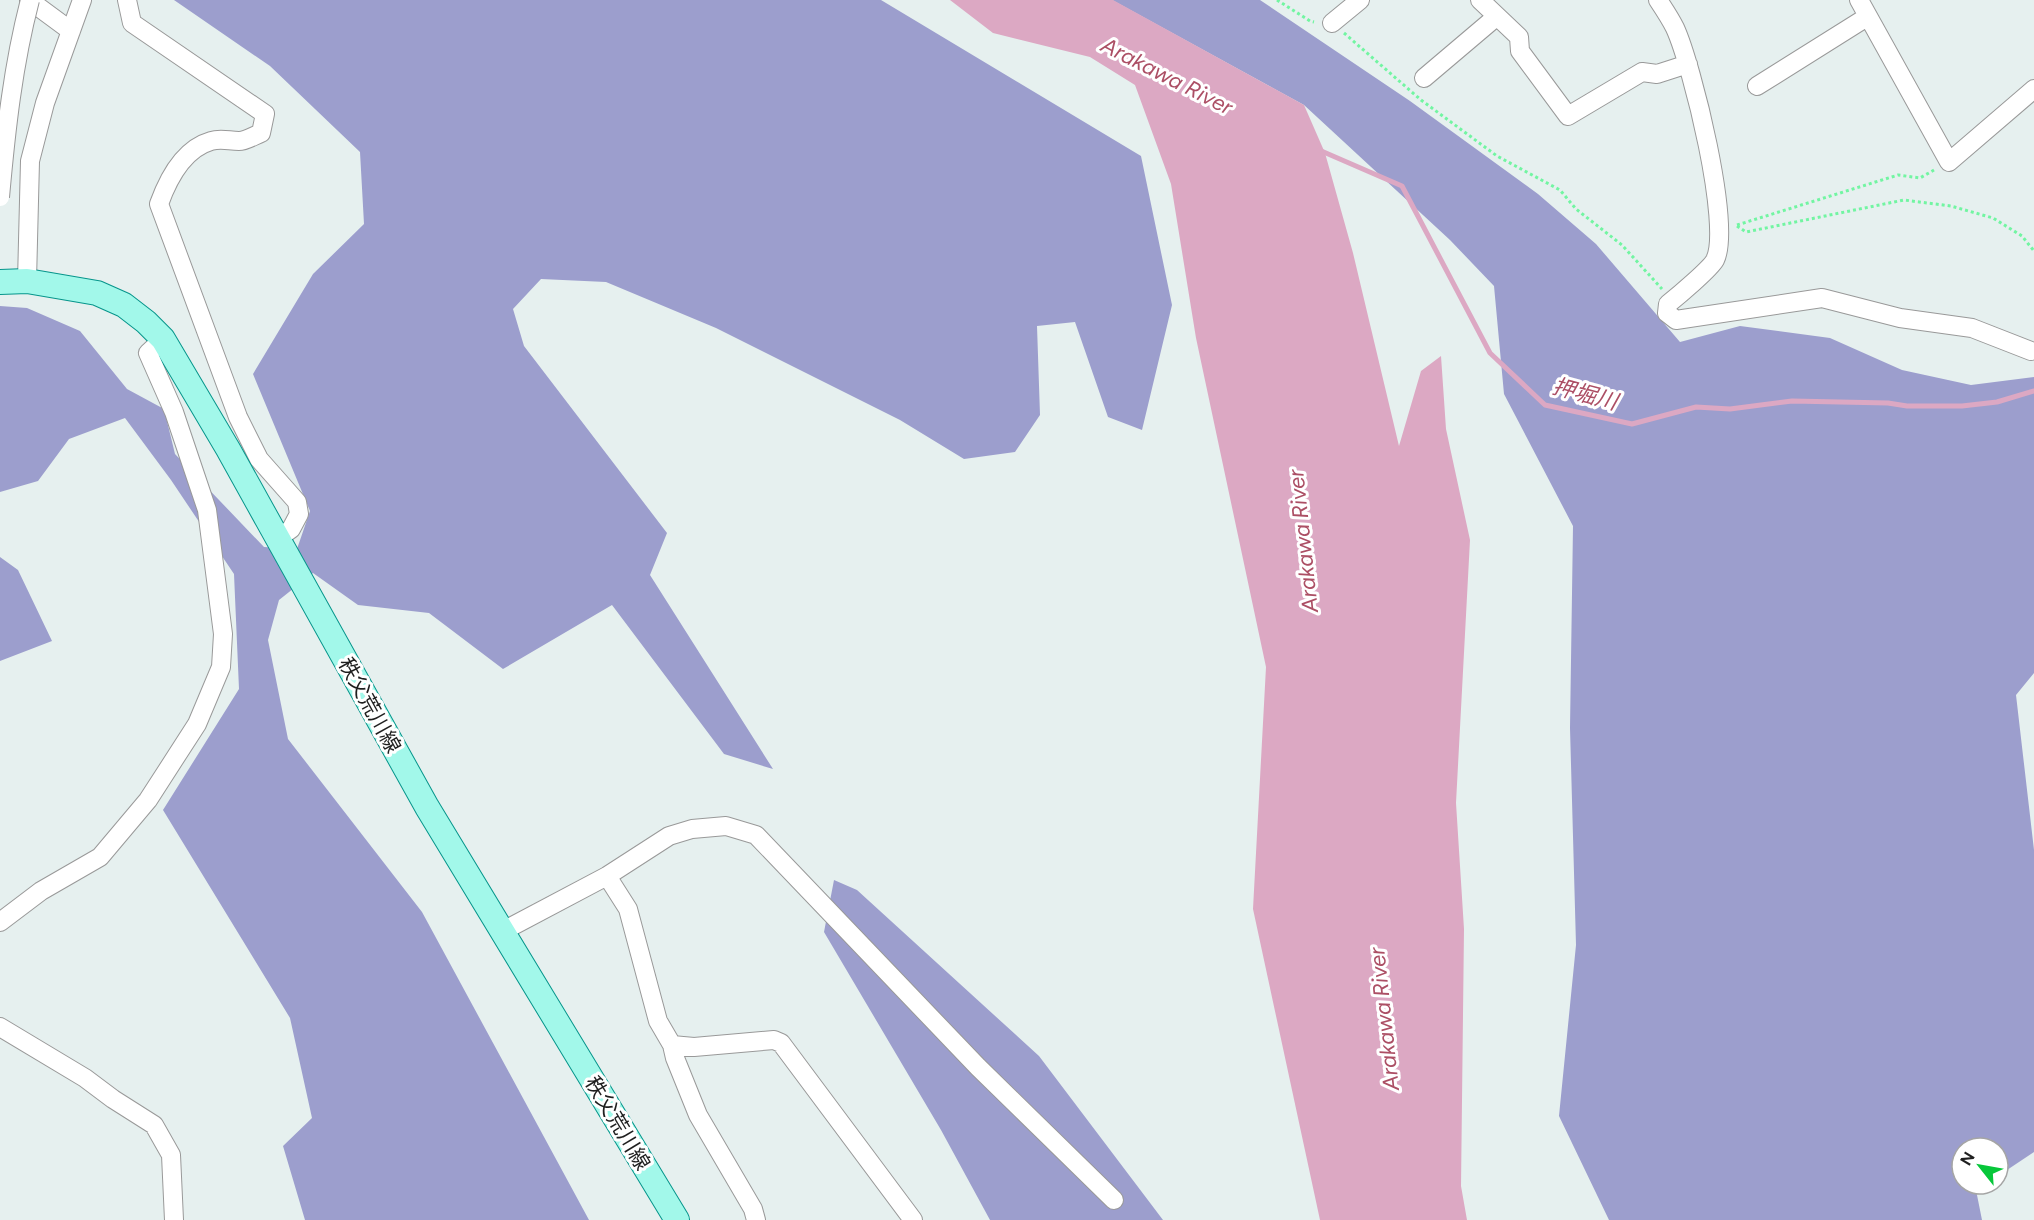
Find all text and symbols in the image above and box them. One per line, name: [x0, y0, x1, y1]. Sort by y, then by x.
water label: Arakawa River: [1096, 31, 1239, 121]
water label: 押堀川: [1550, 372, 1622, 416]
water label: Arakawa River: [1282, 467, 1324, 615]
street label: 秩父荒川線: [334, 653, 406, 757]
water label: Arakawa River: [1363, 945, 1405, 1093]
street label: 秩父荒川線: [580, 1072, 656, 1174]
north arrow: [1950, 1136, 2010, 1196]
text: N: [1956, 1148, 1979, 1169]

